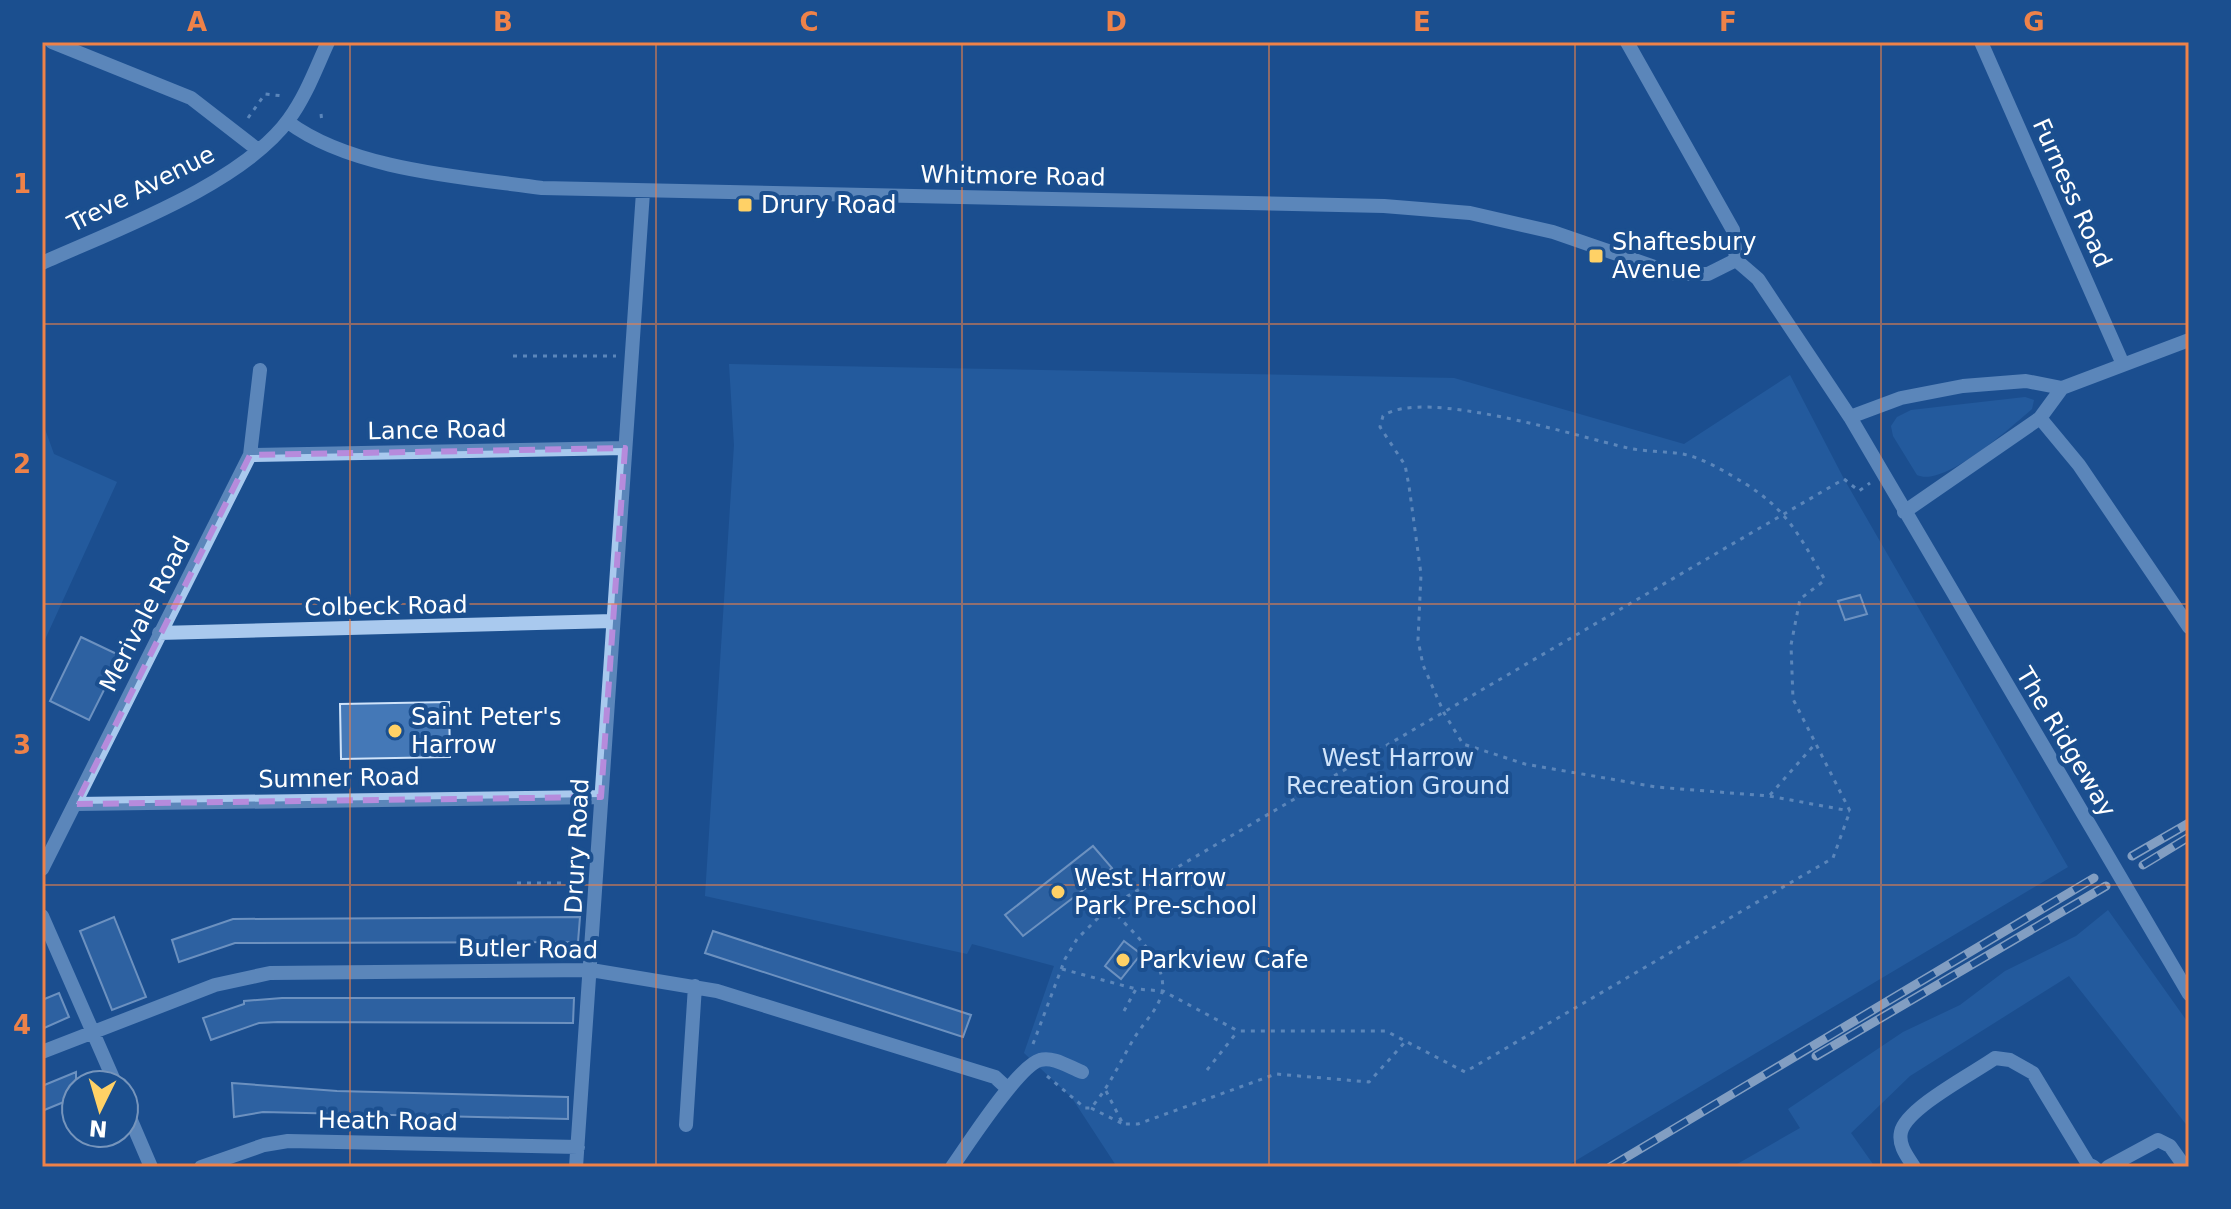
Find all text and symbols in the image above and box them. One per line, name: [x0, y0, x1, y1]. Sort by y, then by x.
text: A: [187, 7, 207, 37]
text: B: [493, 7, 513, 37]
text: C: [799, 7, 819, 37]
text: D: [1105, 7, 1127, 37]
text: E: [1413, 7, 1431, 37]
text: F: [1719, 7, 1737, 37]
text: G: [2023, 7, 2045, 37]
street label: Furness Road: [2027, 114, 2117, 272]
street label: Treve Avenue: [62, 140, 219, 238]
street label: Whitmore Road: [920, 160, 1106, 192]
text: 1: [13, 169, 31, 199]
place label: Drury Road: [761, 191, 896, 219]
marker: Drury Road: [736, 196, 754, 214]
place label: Shaftesbury Avenue: [1612, 228, 1756, 284]
marker: Shaftesbury Avenue: [1587, 247, 1605, 265]
street label: Lance Road: [367, 415, 507, 445]
text: 2: [13, 449, 31, 479]
street label: Merivale Road: [94, 532, 196, 696]
street label: Colbeck Road: [304, 591, 468, 621]
street label: The Ridgeway: [2010, 661, 2122, 822]
place label: Saint Peter's Harrow: [411, 703, 561, 759]
marker: Saint Peter's Harrow: [386, 722, 404, 740]
text: 3: [13, 730, 31, 760]
park label: West Harrow Recreation Ground: [1286, 744, 1510, 800]
street label: Sumner Road: [258, 763, 420, 793]
street label: Drury Road: [559, 778, 595, 914]
place label: West Harrow Park Pre-school: [1074, 864, 1257, 920]
marker: West Harrow Park Pre-school: [1049, 883, 1067, 901]
street label: Butler Road: [458, 934, 598, 964]
place label: Parkview Cafe: [1139, 946, 1308, 974]
marker: Parkview Cafe: [1114, 951, 1132, 969]
text: 4: [13, 1010, 31, 1040]
north arrow: [60, 1069, 140, 1149]
street label: Heath Road: [318, 1106, 458, 1136]
text: N: [88, 1115, 109, 1142]

